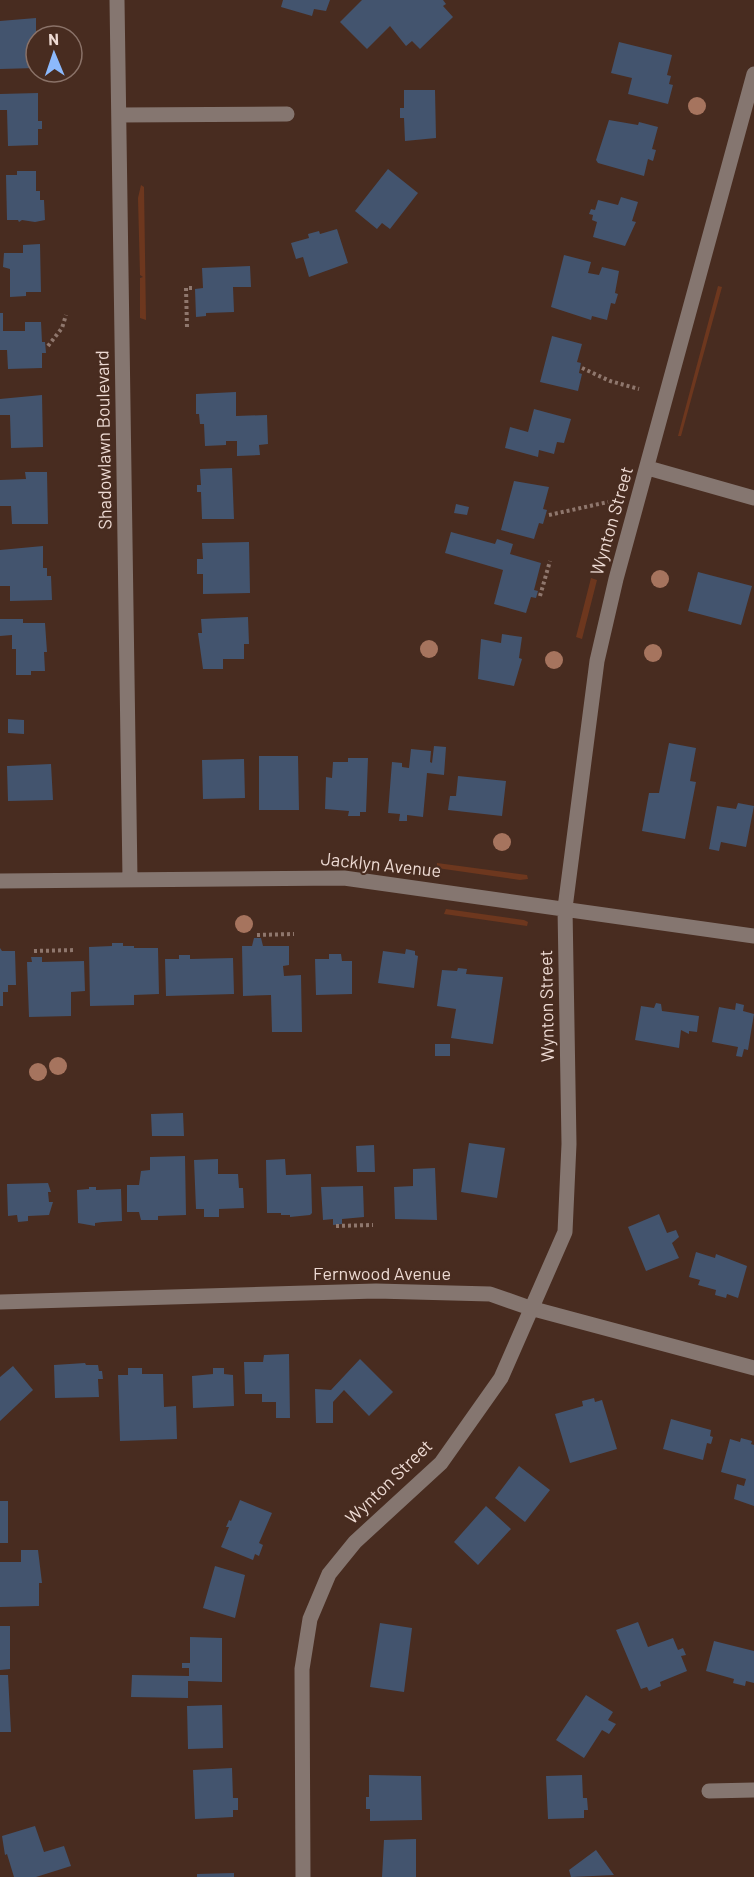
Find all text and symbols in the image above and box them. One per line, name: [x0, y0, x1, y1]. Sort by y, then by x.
north arrow: [24, 24, 84, 84]
text: N: [48, 29, 59, 48]
street label: Shadowlawn Boulevard: [90, 350, 116, 530]
street label: Wynton Street: [585, 464, 637, 578]
street label: Jacklyn Avenue: [320, 847, 442, 881]
street label: Wynton Street: [534, 950, 558, 1062]
street label: Fernwood Avenue: [313, 1262, 451, 1284]
street label: Wynton Street: [340, 1434, 436, 1528]

